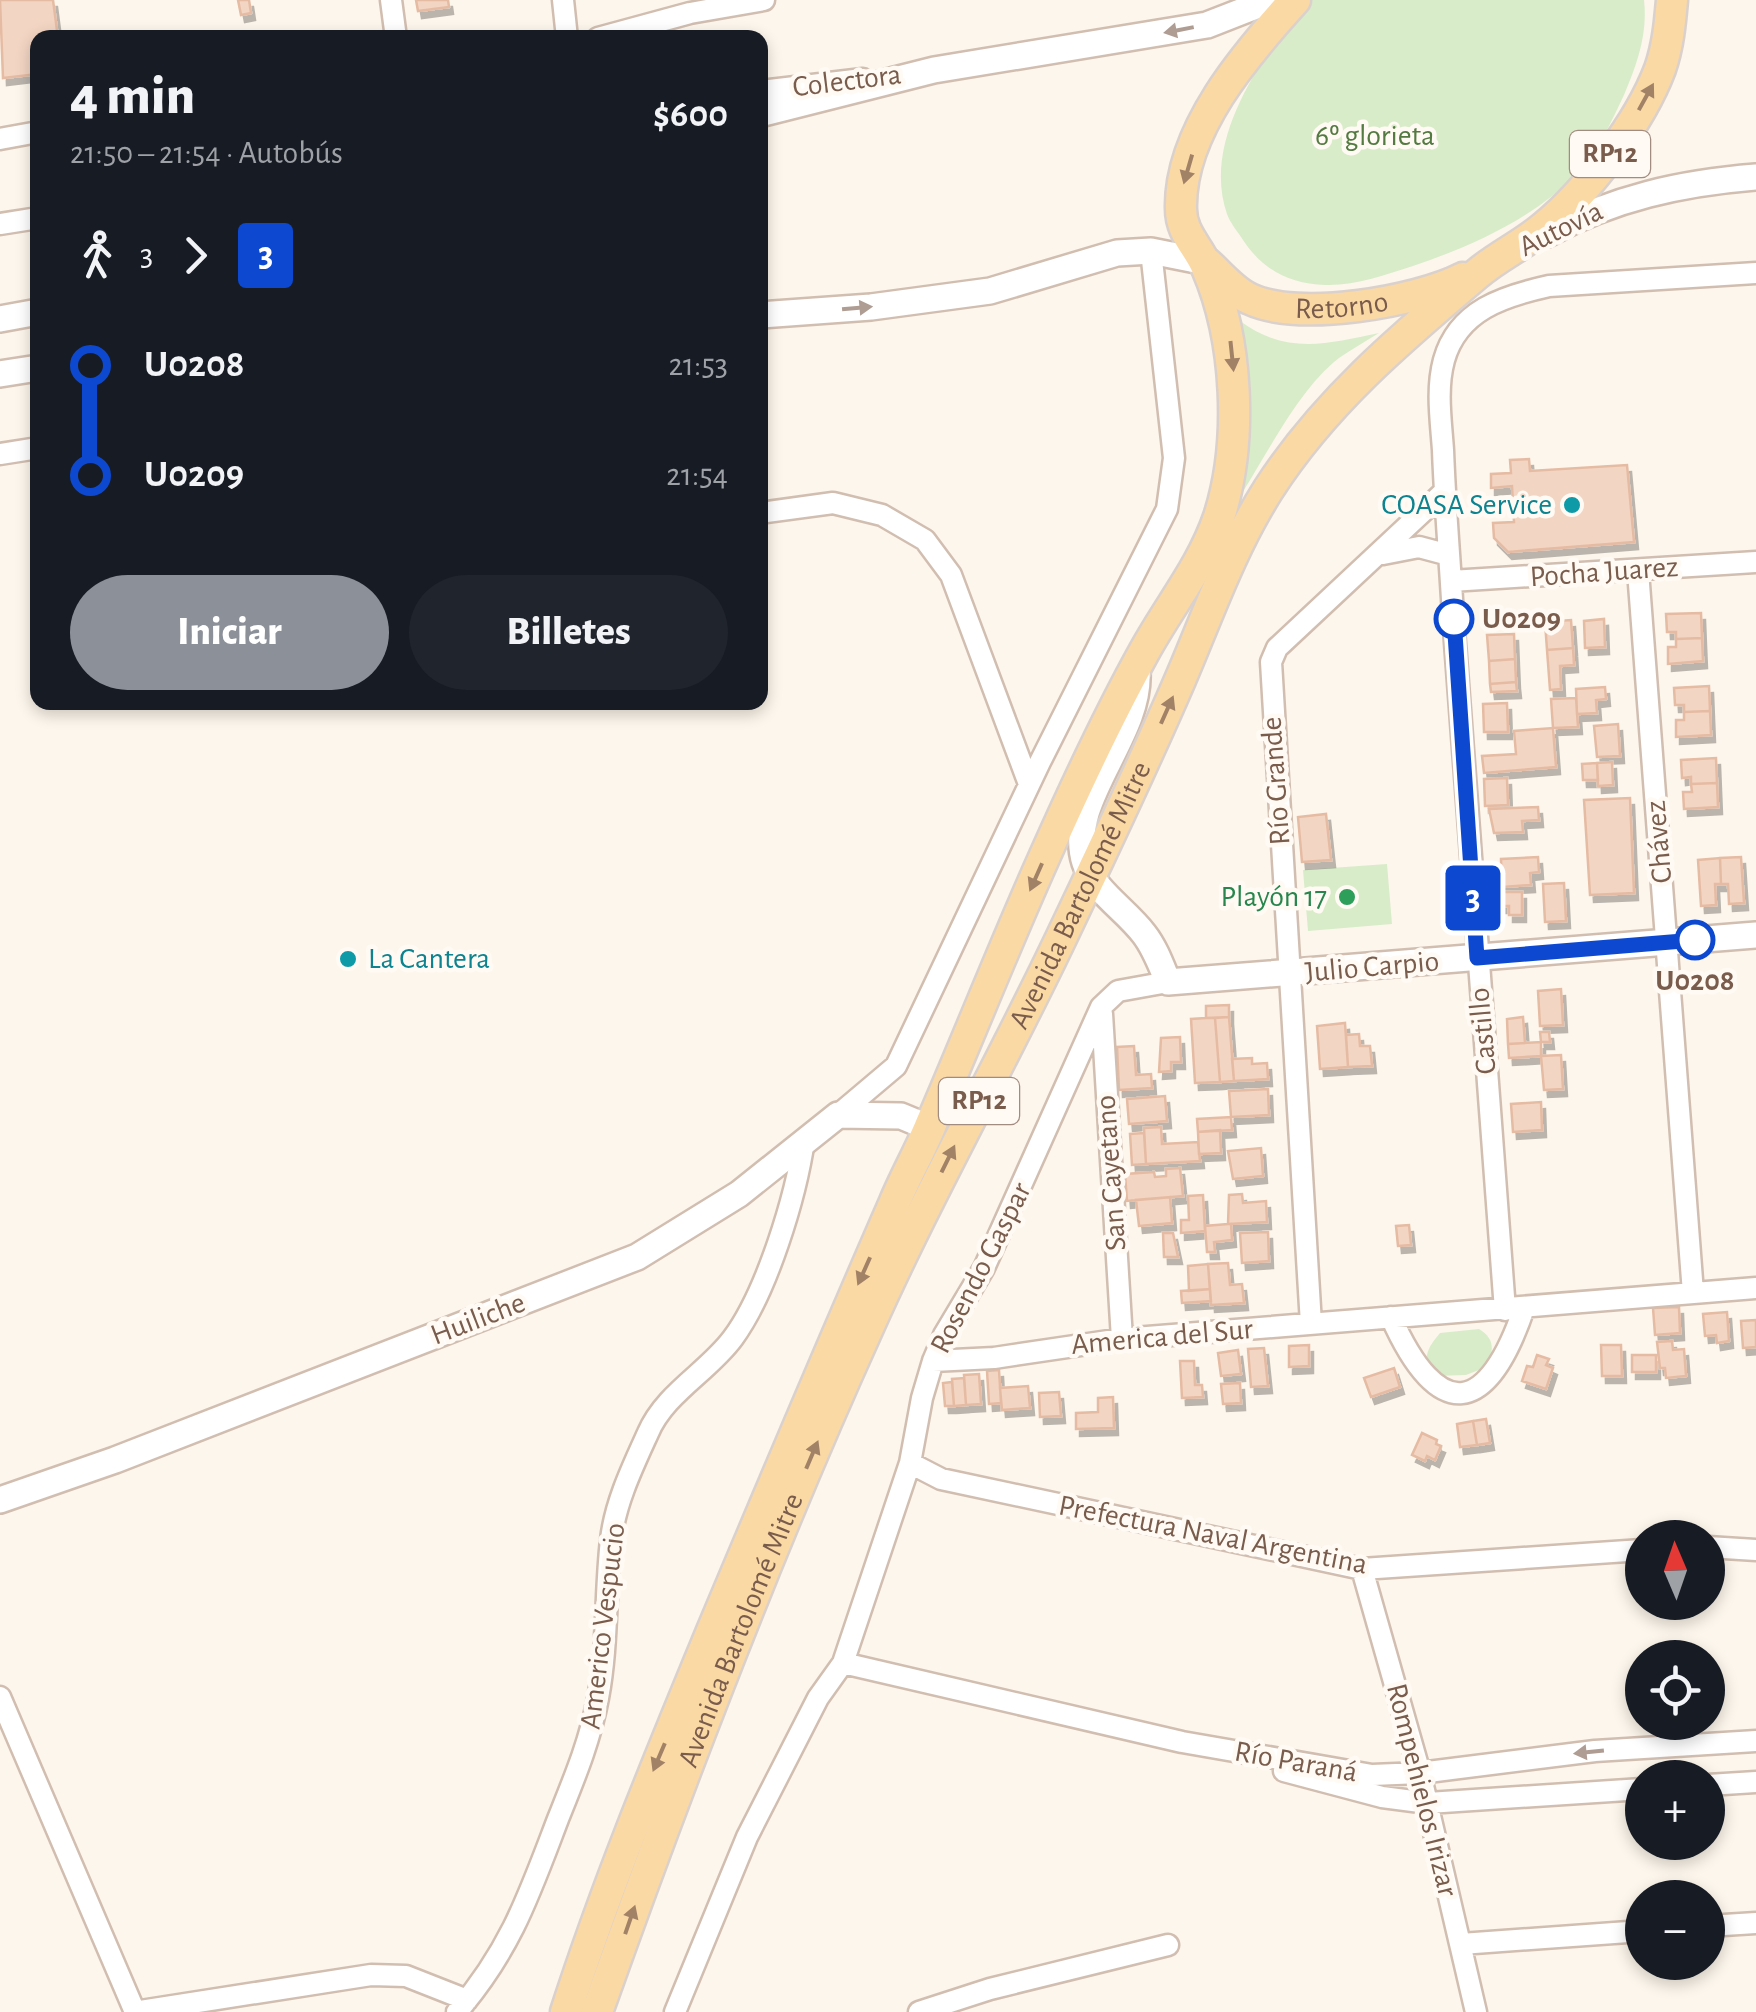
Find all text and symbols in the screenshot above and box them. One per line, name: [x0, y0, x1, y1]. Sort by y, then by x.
one-way arrow: [1163, 23, 1194, 38]
street label: Colectora: [791, 59, 903, 103]
text: 4 min: [70, 69, 195, 124]
one-way arrow: [1637, 82, 1654, 111]
text: $600: [653, 96, 728, 134]
park label: 6º glorieta: [1315, 121, 1435, 151]
road number: RP12: [1570, 131, 1650, 177]
text: 21:50 – 21:54 · Autobús: [70, 137, 343, 169]
one-way arrow: [1180, 155, 1195, 185]
street label: Autovía: [1514, 196, 1608, 262]
icon: walk: [70, 228, 125, 283]
icon: forward: [168, 228, 223, 283]
text: 3: [258, 238, 273, 273]
text: 3: [140, 239, 153, 271]
street label: Retorno: [1295, 287, 1390, 324]
one-way arrow: [842, 299, 874, 315]
one-way arrow: [1224, 340, 1240, 372]
text: U0208: [144, 346, 244, 384]
text: 21:53: [669, 349, 728, 381]
text: U0209: [144, 456, 244, 494]
text: 21:54: [666, 459, 728, 491]
place label: COASA Service: [1381, 490, 1552, 520]
marker: COASA Service: [1561, 494, 1583, 516]
street label: Pocha Juarez: [1529, 552, 1679, 592]
button: Iniciar: [70, 575, 389, 690]
button: Billetes: [409, 575, 728, 690]
marker: U0209: [1435, 600, 1473, 638]
place label: U0209: [1482, 604, 1561, 634]
one-way arrow: [1159, 695, 1175, 725]
street label: Río Grande: [1257, 716, 1295, 846]
street label: Avenida Bartolomé Mitre: [1004, 757, 1157, 1034]
street label: Chávez: [1640, 799, 1678, 885]
one-way arrow: [1028, 862, 1044, 892]
line badge: 3: [1440, 866, 1506, 930]
text: 3: [1465, 881, 1481, 916]
place label: Playón 17: [1220, 882, 1327, 912]
marker: Playón 17: [1336, 886, 1358, 908]
marker: U0208: [1676, 921, 1714, 959]
place label: La Cantera: [368, 944, 490, 974]
street label: Julio Carpio: [1304, 946, 1440, 988]
marker: La Cantera: [337, 948, 359, 970]
place label: U0208: [1655, 966, 1735, 996]
street label: Castillo: [1464, 986, 1502, 1076]
road number: RP12: [939, 1078, 1019, 1124]
street label: San Cayetano: [1091, 1094, 1131, 1252]
one-way arrow: [939, 1145, 956, 1174]
street label: Rosendo Gaspar: [925, 1178, 1037, 1358]
one-way arrow: [856, 1256, 872, 1286]
street label: Huiliche: [427, 1287, 529, 1351]
street label: America del Sur: [1070, 1314, 1254, 1360]
one-way arrow: [805, 1440, 821, 1470]
street label: Avenida Bartolomé Mitre: [673, 1489, 809, 1771]
street label: Prefectura Naval Argentina: [1056, 1490, 1370, 1580]
north arrow: [1625, 1520, 1725, 1620]
map controls: [1625, 1520, 1725, 1980]
street label: Americo Vespucio: [575, 1521, 631, 1731]
button: locate: [1625, 1640, 1725, 1740]
street label: Rompehielos Irizar: [1381, 1680, 1463, 1900]
street label: Río Paraná: [1232, 1736, 1360, 1788]
one-way arrow: [651, 1742, 667, 1772]
one-way arrow: [1572, 1744, 1604, 1760]
button: +: [1625, 1760, 1725, 1860]
button: −: [1625, 1880, 1725, 1980]
one-way arrow: [623, 1905, 638, 1935]

